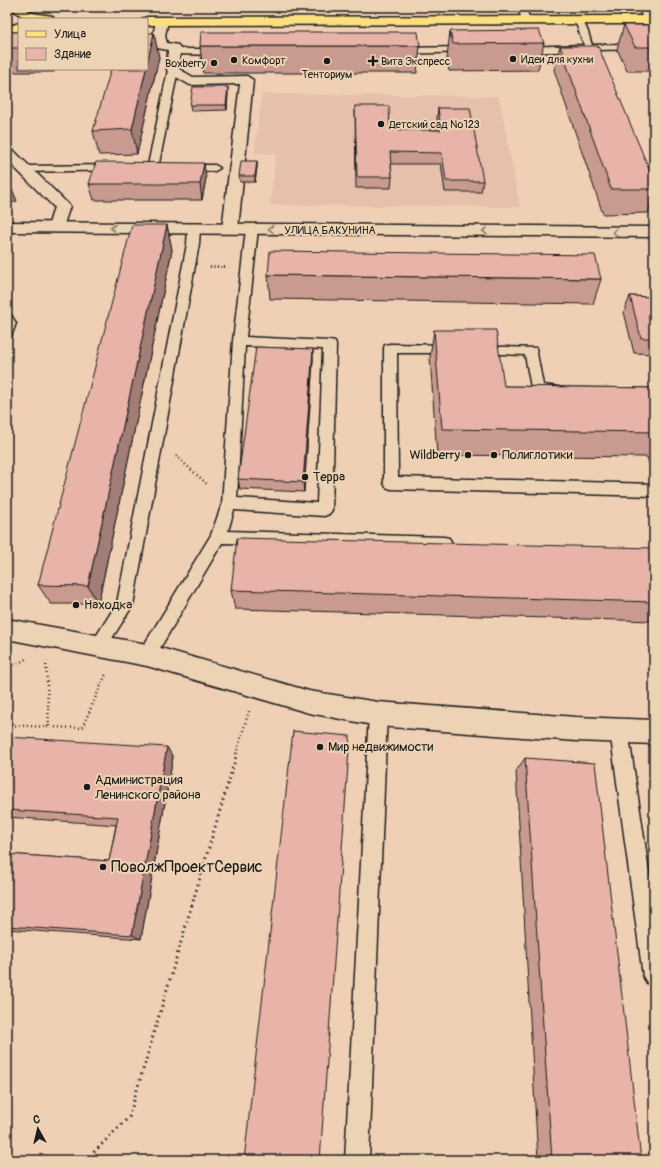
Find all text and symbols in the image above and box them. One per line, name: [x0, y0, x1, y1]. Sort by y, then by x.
legend: [18, 18, 148, 70]
text: Улица: [54, 27, 86, 42]
text: Здание: [54, 47, 91, 62]
place label: Идеи для кухни: [521, 53, 593, 66]
place label: Комфорт: [242, 54, 286, 67]
marker: Идеи для кухни: [508, 54, 518, 64]
marker: Комфорт: [229, 55, 239, 65]
place label: Вита Экспресс: [381, 55, 451, 68]
marker: Тенториум: [322, 56, 332, 66]
marker: Вита Экспресс: [368, 56, 378, 66]
place label: Boxberry: [165, 57, 206, 70]
marker: Boxberry: [209, 58, 219, 68]
place label: Тенториум: [302, 68, 352, 81]
place label: Детский сад №123: [388, 118, 480, 131]
marker: Детский сад №123: [376, 119, 386, 129]
one-way arrow: [110, 224, 116, 232]
street label: УЛИЦА БАКУНИНА: [284, 224, 376, 237]
one-way arrow: [268, 225, 274, 233]
one-way arrow: [482, 227, 488, 235]
one-way arrow: [612, 228, 618, 236]
place label: Wildberry: [409, 447, 460, 463]
place label: Полиглотики: [502, 447, 573, 463]
marker: Wildberry: [463, 450, 473, 460]
marker: Полиглотики: [489, 450, 499, 460]
place label: Терра: [313, 469, 345, 485]
marker: Терра: [300, 472, 310, 482]
place label: Находка: [84, 597, 132, 613]
marker: Находка: [71, 600, 81, 610]
place label: Мир недвижимости: [328, 739, 433, 755]
marker: Мир недвижимости: [315, 742, 325, 752]
place label: Администрация Ленинского района: [94, 772, 200, 803]
marker: Администрация Ленинского района: [82, 782, 92, 792]
place label: ПоволжПроектСервис: [111, 857, 263, 877]
marker: ПоволжПроектСервис: [98, 862, 108, 872]
north arrow: [18, 1109, 58, 1149]
text: С: [32, 1113, 41, 1127]

